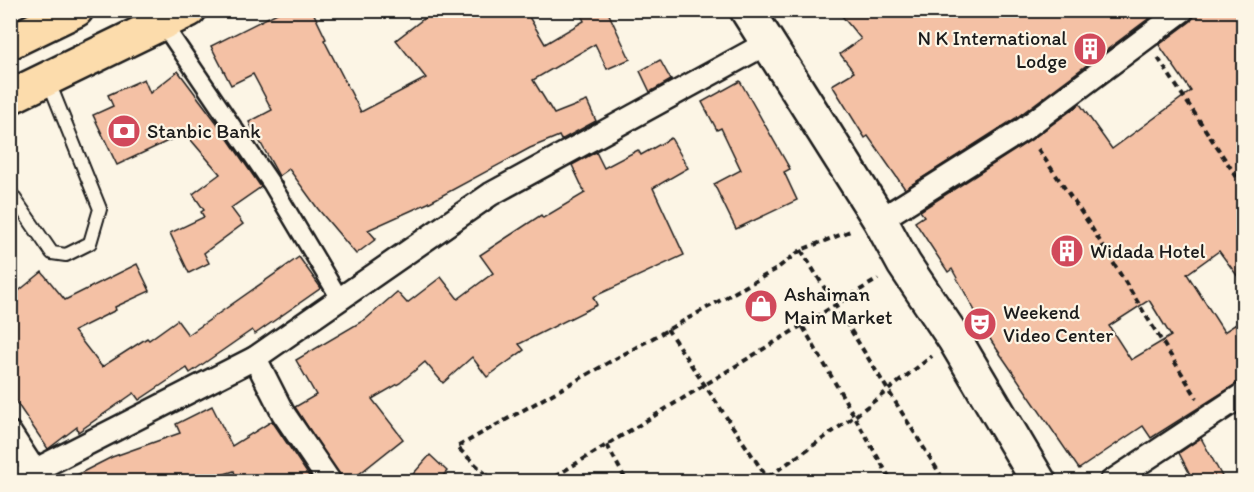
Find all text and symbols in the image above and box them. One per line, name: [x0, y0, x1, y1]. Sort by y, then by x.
place label: N K International Lodge: [917, 26, 1067, 73]
building icon: N K International Lodge: [1072, 31, 1108, 67]
bank icon: Stanbic Bank: [106, 113, 142, 149]
place label: Stanbic Bank: [147, 119, 261, 143]
building icon: Widada Hotel: [1049, 233, 1085, 269]
place label: Widada Hotel: [1090, 239, 1206, 263]
place label: Ashaiman Main Market: [784, 282, 893, 329]
shop icon: Ashaiman Main Market: [743, 288, 779, 324]
place label: Weekend Video Center: [1003, 300, 1113, 347]
theatre icon: Weekend Video Center: [962, 306, 998, 342]

